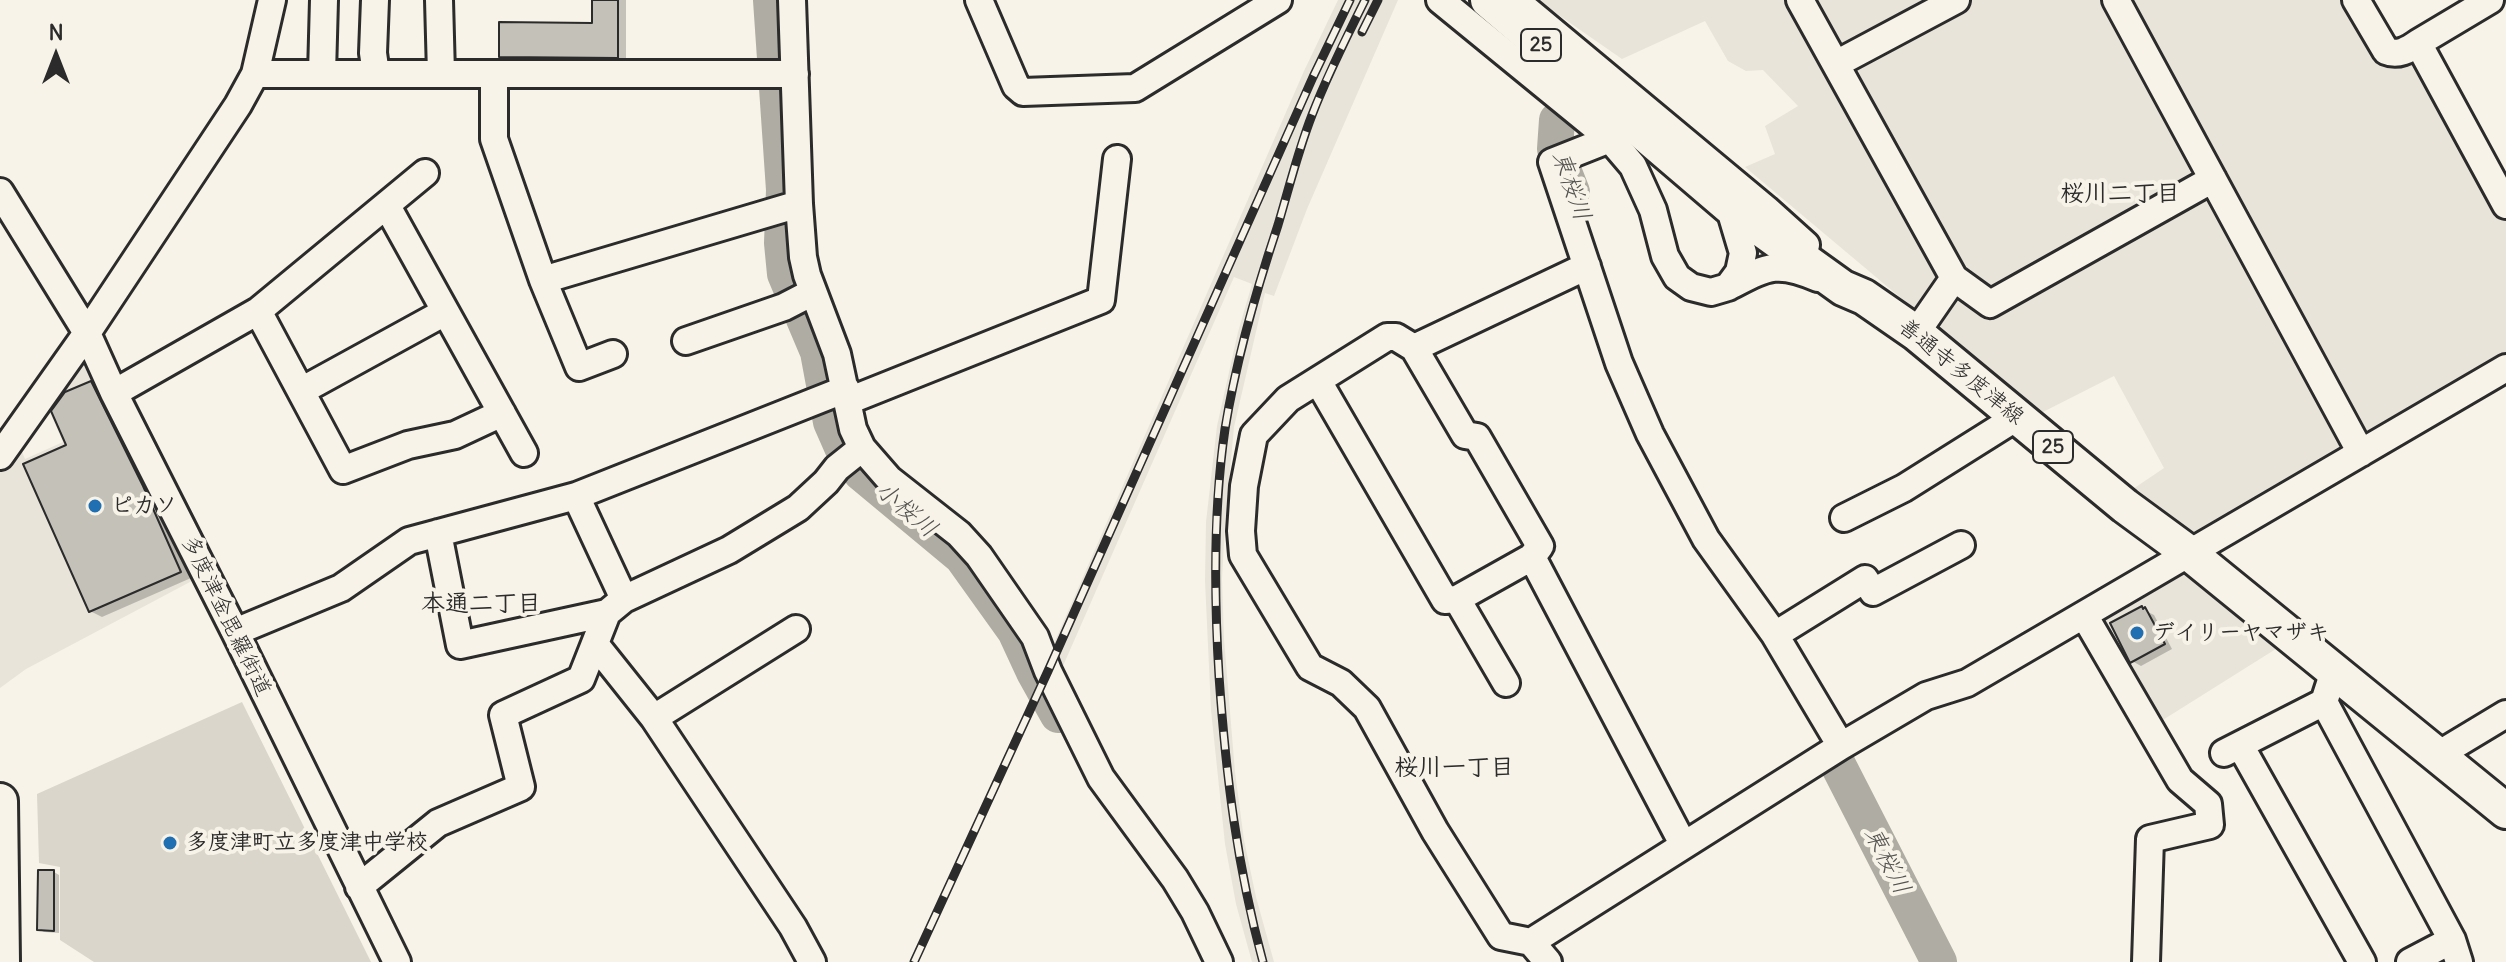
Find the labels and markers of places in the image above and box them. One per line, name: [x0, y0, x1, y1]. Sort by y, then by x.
place label: ピカソ: [111, 493, 177, 519]
marker: ピカソ: [86, 497, 104, 515]
place label: デイリーヤマザキ: [2153, 620, 2329, 646]
marker: デイリーヤマザキ: [2128, 624, 2146, 642]
place label: 多度津町立多度津中学校: [186, 830, 428, 856]
marker: 多度津町立多度津中学校: [161, 834, 179, 852]

